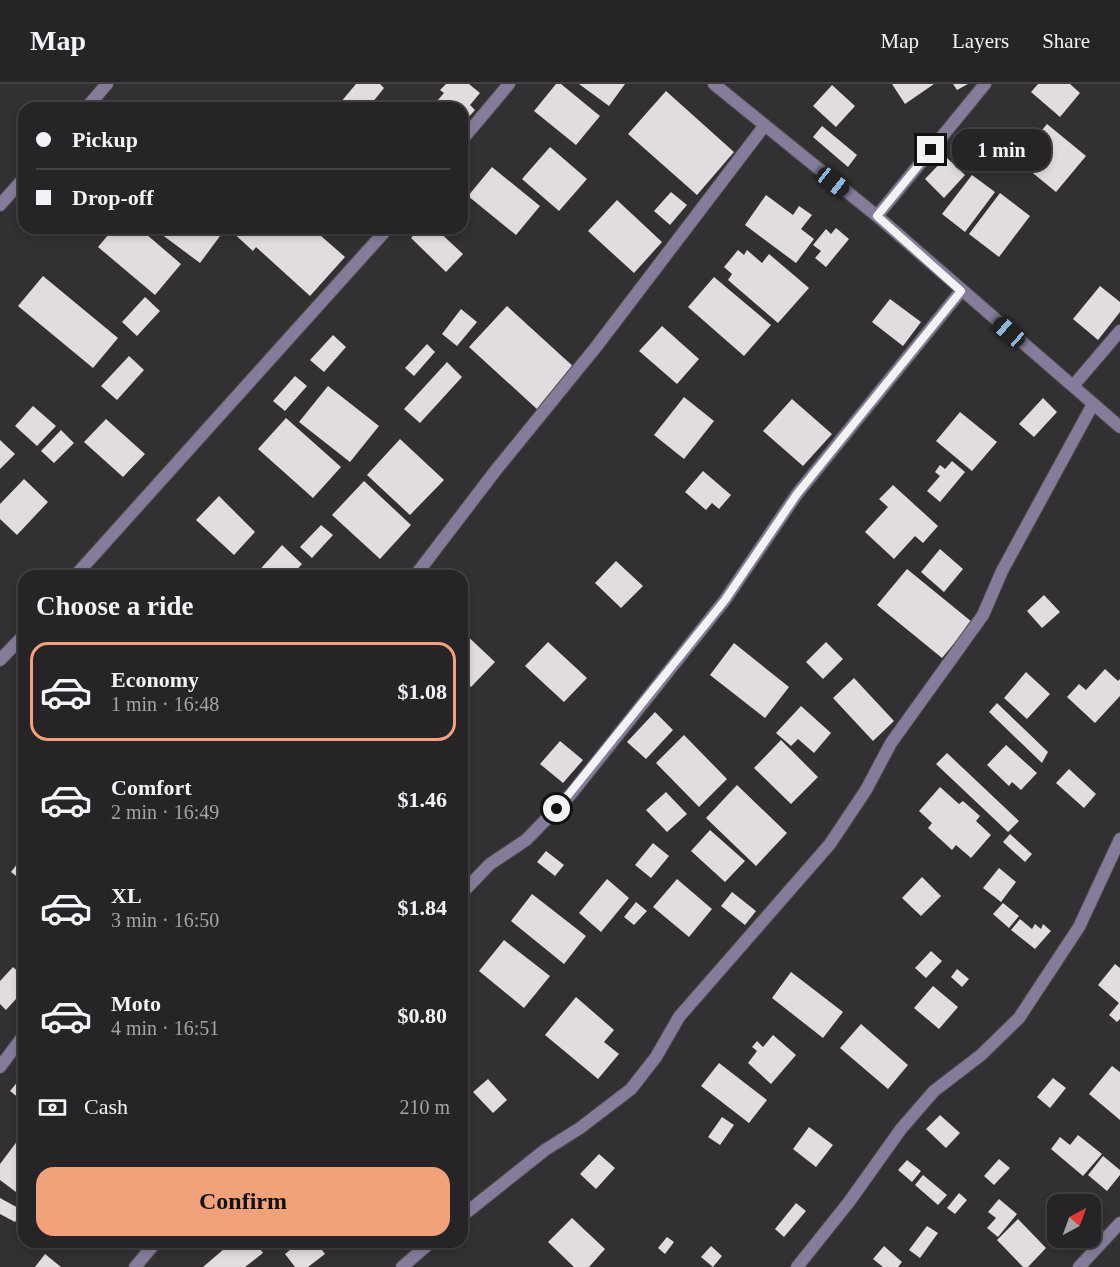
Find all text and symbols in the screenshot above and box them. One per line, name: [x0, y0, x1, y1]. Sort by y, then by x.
text: Map: [30, 25, 86, 56]
text: Map: [881, 29, 919, 53]
text: Layers: [952, 29, 1009, 53]
text: Share: [1042, 29, 1090, 53]
text: Pickup: [72, 127, 138, 152]
callout: 1 min: [952, 129, 1051, 171]
route end: [917, 136, 944, 163]
text: 1 min: [977, 139, 1026, 161]
car: [813, 164, 853, 200]
text: Drop-off: [72, 185, 153, 210]
car: [990, 313, 1028, 351]
text: Choose a ride: [36, 591, 194, 621]
icon: car: [39, 665, 93, 719]
text: Economy: [111, 667, 199, 692]
text: $1.08: [398, 679, 447, 704]
text: 1 min · 16:48: [111, 693, 219, 715]
icon: car: [39, 773, 93, 827]
text: Comfort: [111, 775, 192, 800]
text: $1.46: [398, 787, 447, 812]
route start: [543, 795, 570, 822]
text: 2 min · 16:49: [111, 801, 219, 823]
icon: car: [39, 881, 93, 935]
text: XL: [111, 883, 142, 908]
text: $1.84: [398, 895, 447, 920]
text: 3 min · 16:50: [111, 909, 219, 931]
icon: car: [39, 989, 93, 1043]
text: Moto: [111, 991, 161, 1016]
text: $0.80: [398, 1003, 447, 1028]
text: 4 min · 16:51: [111, 1017, 219, 1039]
icon: cash: [36, 1091, 69, 1124]
text: Cash: [84, 1094, 128, 1119]
text: 210 m: [399, 1096, 450, 1118]
button: Confirm: [36, 1167, 450, 1236]
north arrow: [1047, 1194, 1101, 1248]
map controls: [1047, 1194, 1101, 1248]

